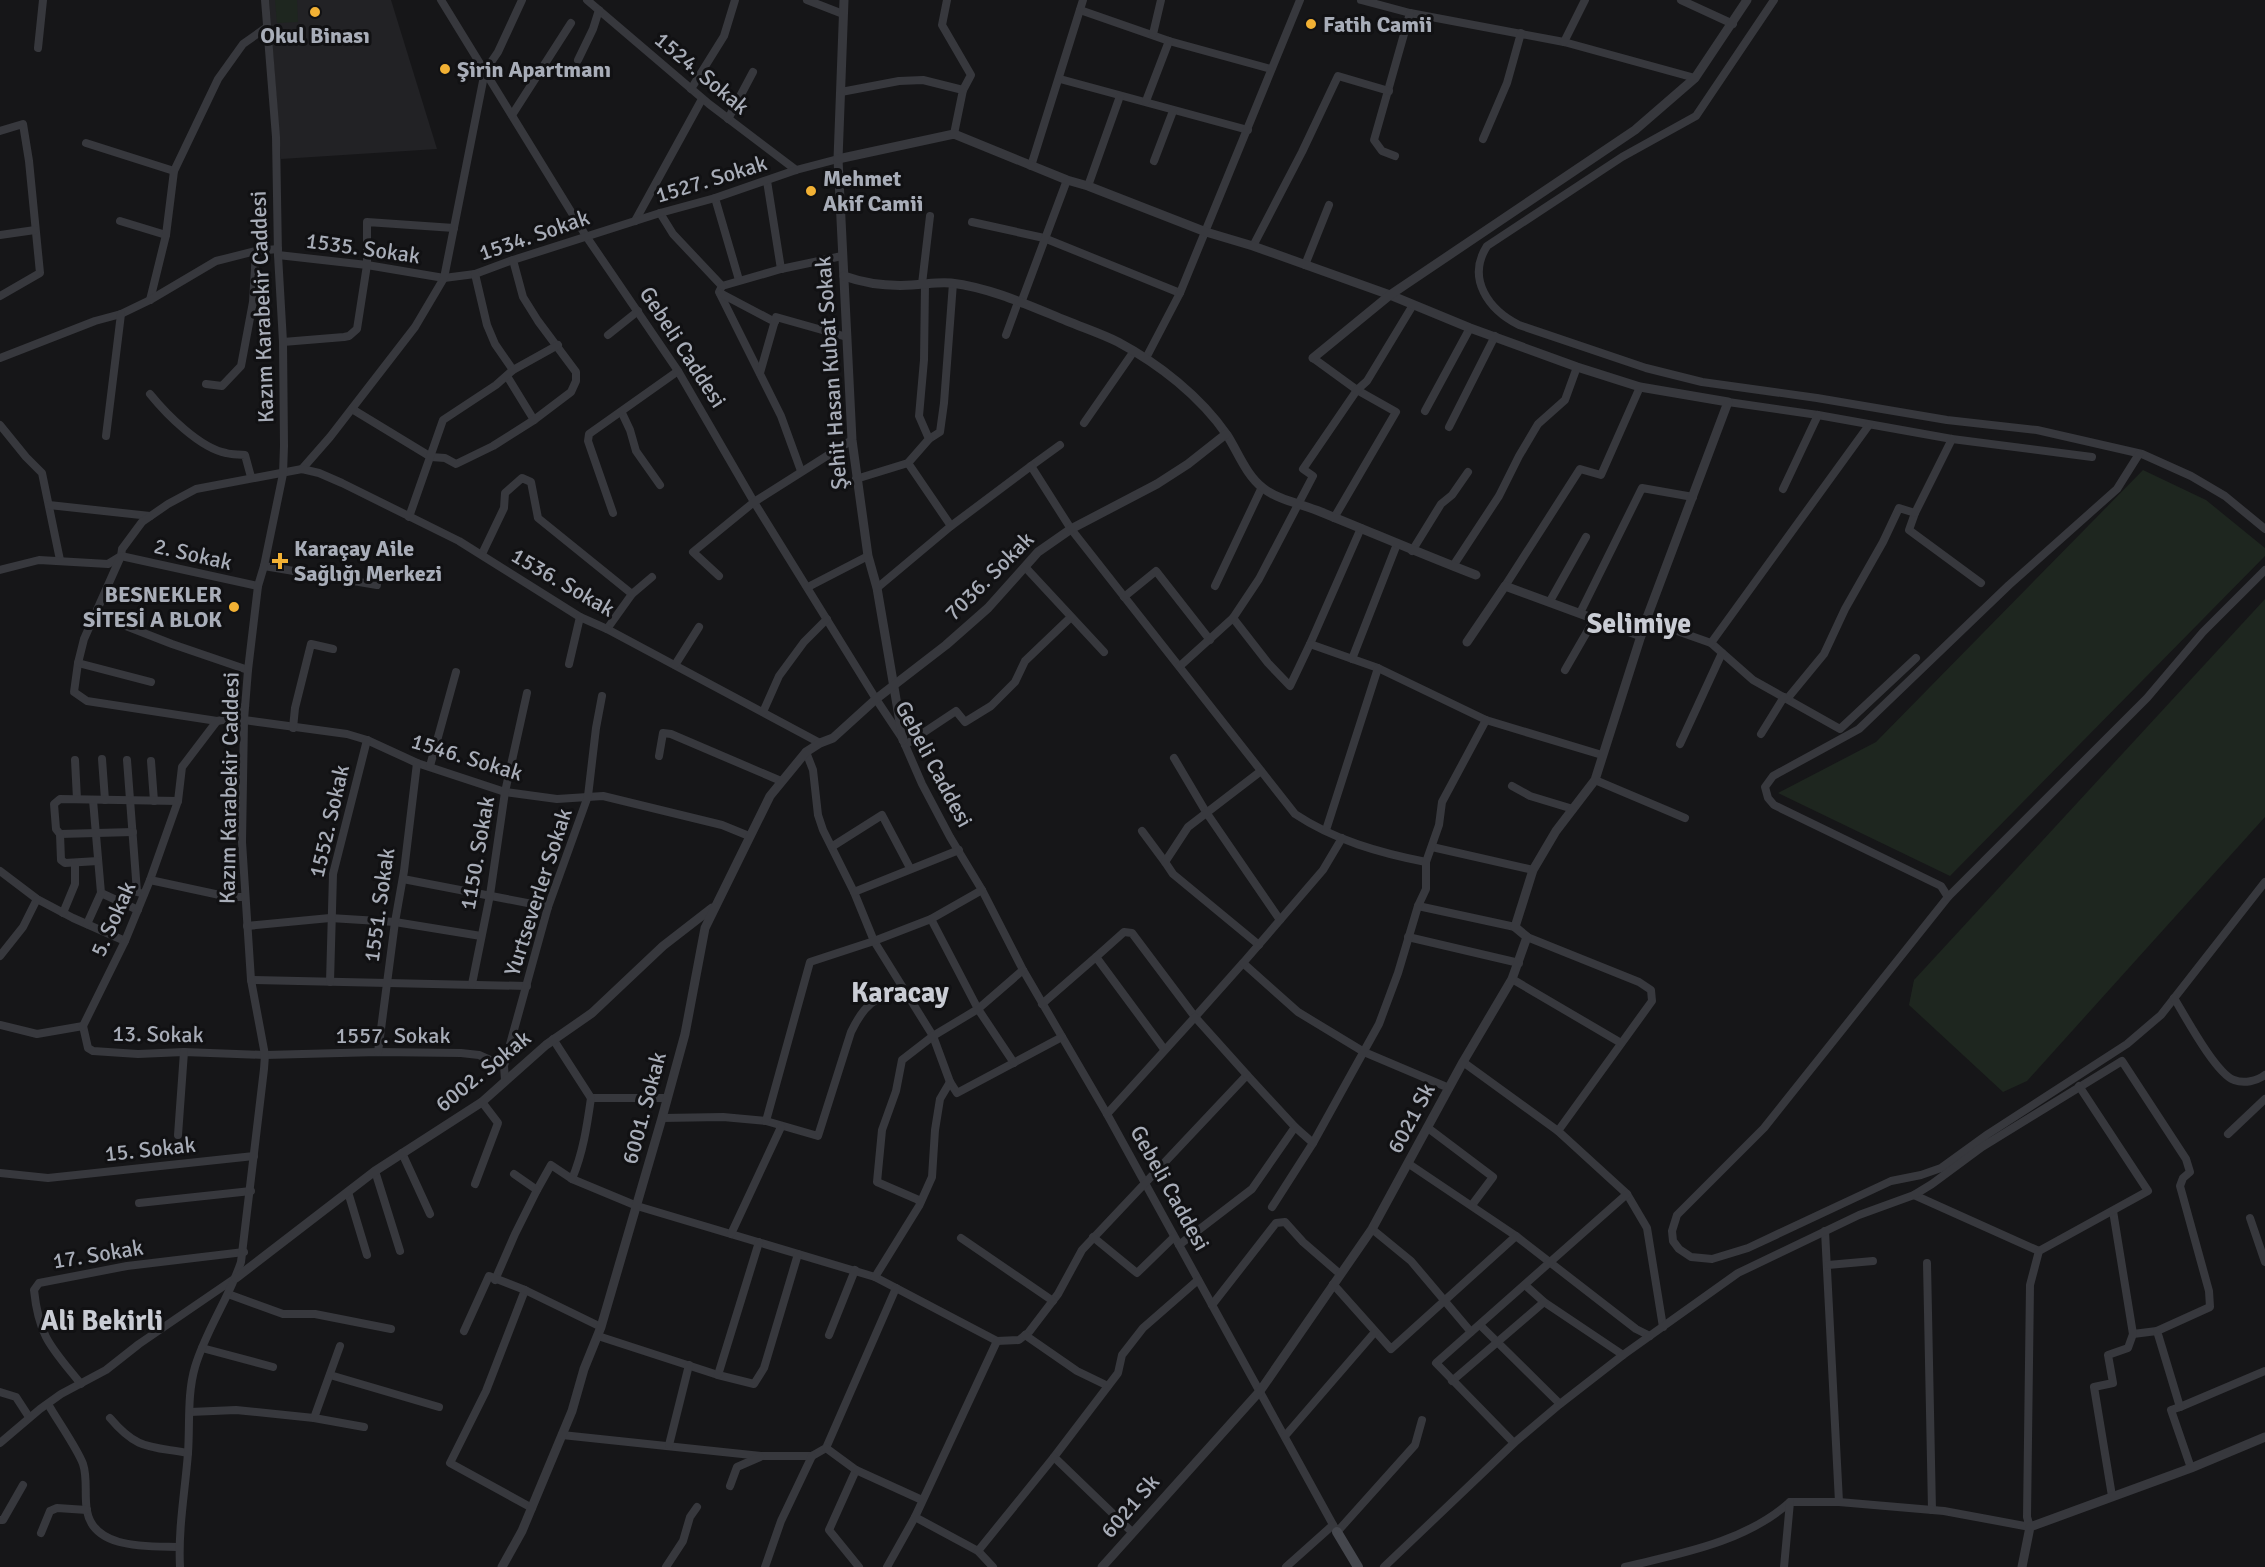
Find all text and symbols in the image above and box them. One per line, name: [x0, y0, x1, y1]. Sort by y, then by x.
marker: Okul Binası: [308, 5, 322, 19]
place label: Fatih Camii: [1323, 11, 1432, 38]
marker: Fatih Camii: [1304, 17, 1318, 31]
place label: Okul Binası: [260, 22, 370, 49]
street label: 1524. Sokak: [649, 26, 755, 120]
place label: Şirin Apartmanı: [457, 56, 611, 83]
marker: Şirin Apartmanı: [438, 62, 452, 76]
street label: 1527. Sokak: [652, 149, 770, 209]
place label: Mehmet Akif Camii: [823, 165, 923, 217]
marker: Mehmet Akif Camii: [804, 184, 818, 198]
street label: Kazım Karabekir Caddesi: [244, 190, 280, 424]
street label: 1534. Sokak: [475, 204, 593, 266]
street label: 1535. Sokak: [304, 227, 422, 269]
street label: Şehit Hasan Kubat Sokak: [809, 255, 853, 491]
street label: Gebeli Caddesi: [634, 281, 732, 413]
street label: 7036. Sokak: [939, 526, 1039, 626]
street label: 2. Sokak: [151, 532, 235, 576]
place label: Karaçay Aile Sağlığı Merkezi: [294, 535, 442, 587]
street label: 1536. Sokak: [506, 542, 620, 622]
marker: Karaçay Aile Sağlığı Merkezi: [271, 552, 289, 570]
place label: BESNEKLER SİTESİ A BLOK: [83, 581, 222, 633]
marker: BESNEKLER SİTESİ A BLOK: [227, 600, 241, 614]
district label: Selimiye: [1587, 607, 1691, 641]
street label: Kazım Karabekir Caddesi: [213, 672, 245, 904]
street label: Gebeli Caddesi: [889, 696, 979, 832]
street label: 1546. Sokak: [408, 727, 526, 787]
street label: 1552. Sokak: [303, 762, 355, 880]
street label: 1150. Sokak: [454, 794, 500, 912]
street label: Yurtseverler Sokak: [498, 805, 578, 979]
street label: 1551. Sokak: [358, 846, 400, 964]
street label: 5. Sokak: [85, 877, 141, 961]
district label: Karacay: [851, 976, 949, 1010]
street label: 13. Sokak: [112, 1020, 204, 1048]
street label: 1557. Sokak: [335, 1022, 451, 1049]
street label: 6002. Sokak: [430, 1024, 536, 1118]
street label: 6001. Sokak: [616, 1049, 672, 1167]
street label: 6021 Sk: [1381, 1078, 1441, 1158]
street label: Gebeli Caddesi: [1124, 1121, 1216, 1255]
street label: 15. Sokak: [103, 1131, 197, 1167]
street label: 17. Sokak: [51, 1234, 145, 1274]
district label: Ali Bekirli: [41, 1304, 163, 1338]
street label: 6021 Sk: [1095, 1469, 1165, 1543]

